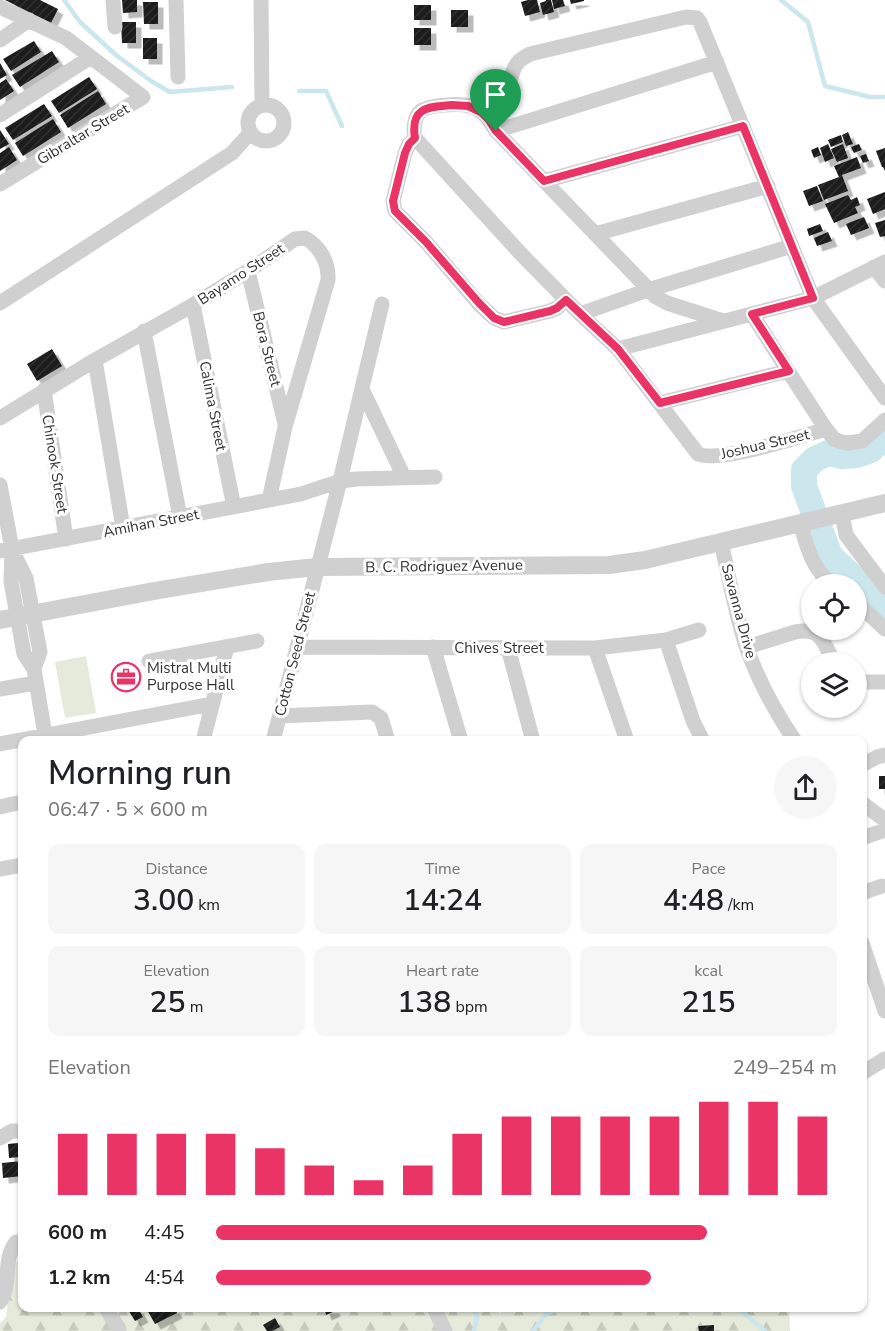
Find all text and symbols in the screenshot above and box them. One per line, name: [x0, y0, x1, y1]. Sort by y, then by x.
pin: [470, 69, 521, 131]
icon: arrive: [479, 78, 512, 111]
street label: Gibraltar Street: [33, 98, 133, 169]
street label: Bayamo Street: [194, 238, 289, 309]
street label: Bora Street: [248, 309, 286, 389]
street label: Calima Street: [194, 359, 232, 453]
street label: Chinook Street: [37, 413, 73, 515]
street label: Joshua Street: [718, 424, 812, 464]
street label: Amihan Street: [101, 504, 201, 542]
street label: B. C. Rodriguez Avenue: [365, 555, 523, 577]
street label: Savanna Drive: [717, 562, 761, 660]
map controls: [801, 574, 867, 718]
button: locate: [801, 574, 867, 640]
street label: Cotton Seed Street: [270, 589, 320, 718]
street label: Chives Street: [454, 638, 545, 658]
button: layers: [801, 652, 867, 718]
place label: Mistral Multi Purpose Hall: [147, 658, 235, 695]
office icon: Mistral Multi Purpose Hall: [110, 661, 142, 693]
text: Morning run: [48, 751, 232, 796]
button: share: [774, 756, 837, 819]
text: 06:47 · 5 × 600 m: [48, 796, 208, 823]
text: Distance: [145, 858, 208, 880]
text: Time: [425, 858, 460, 880]
text: Pace: [692, 858, 725, 880]
text: 3.00: [133, 880, 194, 921]
text: 14:24: [403, 880, 482, 921]
text: 4:48: [663, 880, 724, 921]
text: km: [194, 894, 220, 916]
text: /km: [724, 894, 754, 916]
text: Elevation: [143, 960, 210, 982]
text: Heart rate: [406, 960, 479, 982]
text: kcal: [694, 960, 723, 982]
text: 25: [150, 982, 186, 1023]
text: 138: [397, 982, 451, 1023]
text: 215: [682, 982, 736, 1023]
text: m: [186, 996, 203, 1018]
text: bpm: [451, 996, 488, 1018]
text: Elevation: [48, 1054, 131, 1081]
text: 249–254 m: [733, 1054, 837, 1081]
text: 600 m: [48, 1219, 107, 1246]
text: 4:45: [144, 1219, 185, 1246]
text: 1.2 km: [48, 1264, 111, 1291]
text: 4:54: [144, 1264, 185, 1291]

